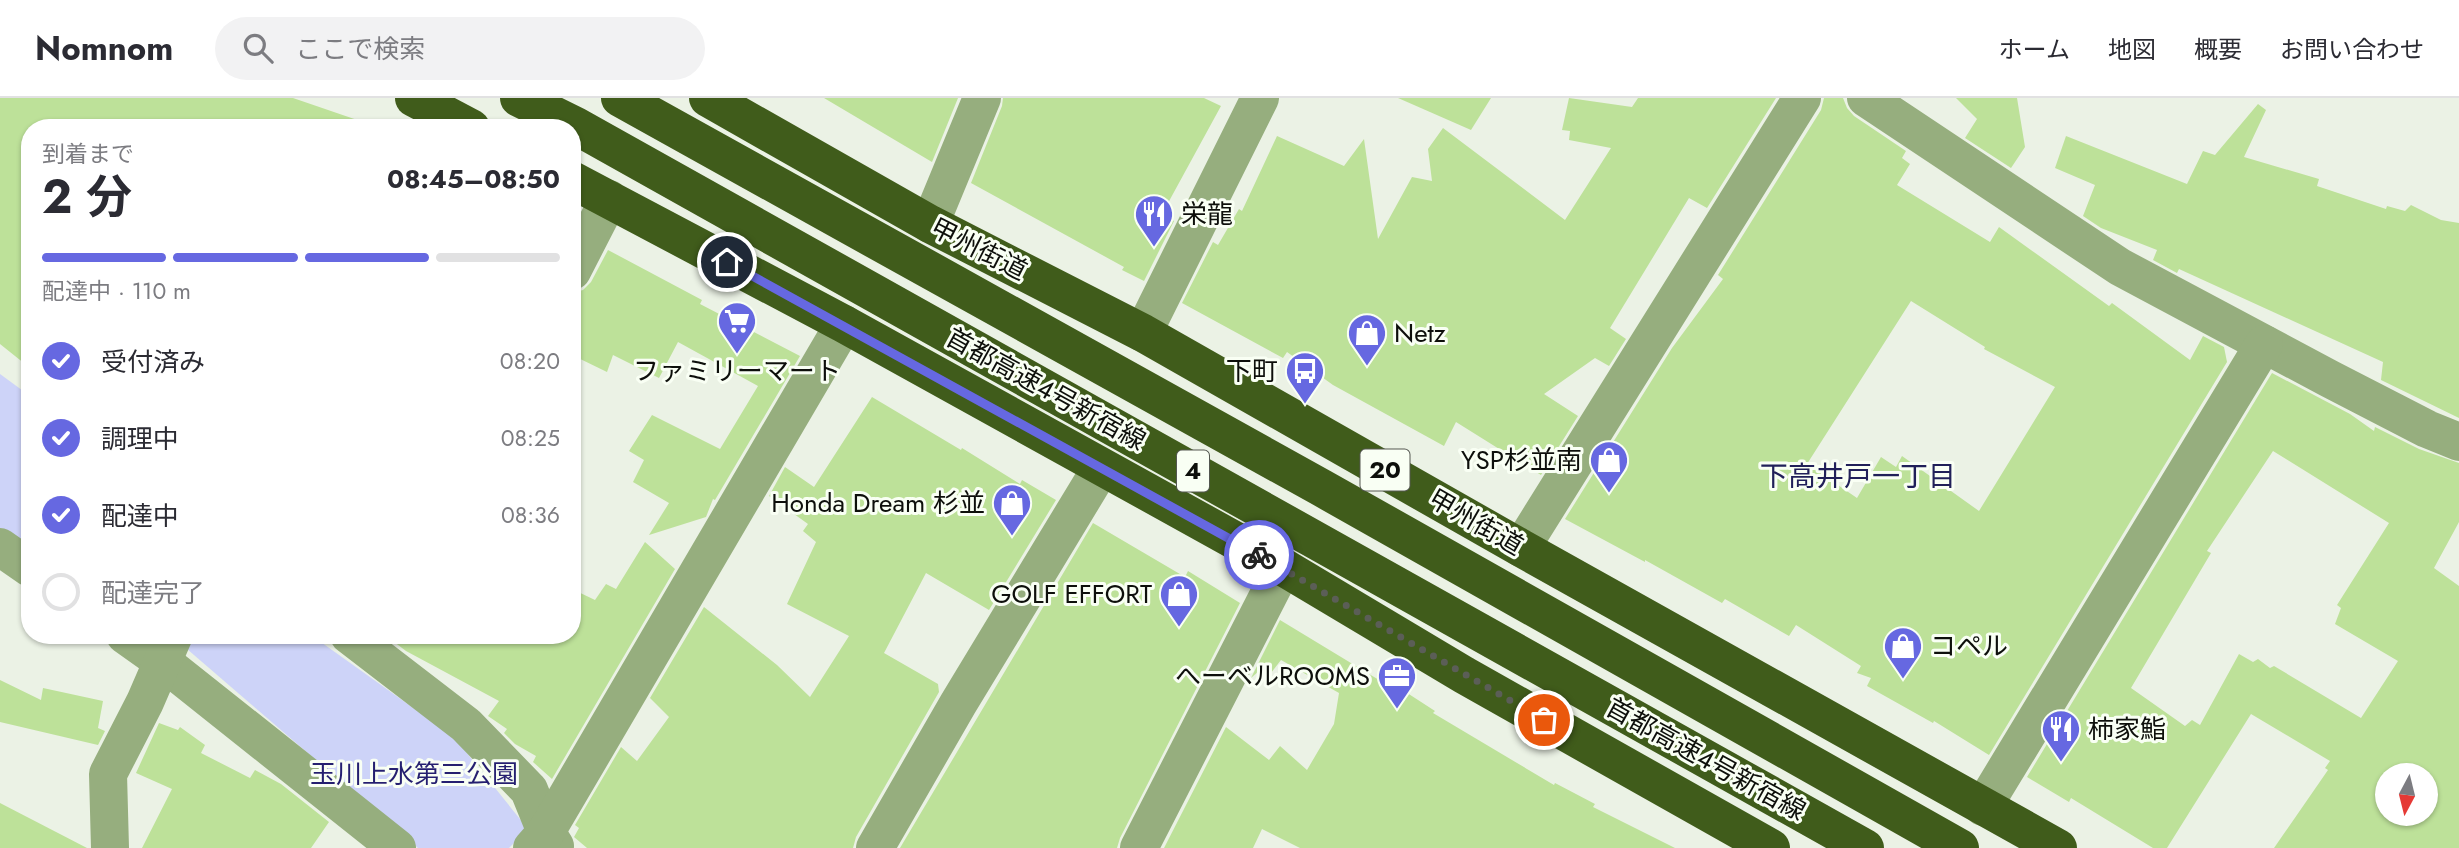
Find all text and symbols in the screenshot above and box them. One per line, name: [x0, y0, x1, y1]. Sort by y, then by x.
search box: [215, 17, 705, 80]
text: Nomnom: [35, 25, 173, 72]
icon: search: [239, 29, 277, 67]
text: ここで検索: [295, 30, 425, 68]
text: ホーム: [1999, 32, 2070, 67]
text: 地図: [2108, 32, 2156, 67]
text: 概要: [2194, 32, 2242, 67]
text: お問い合わせ: [2280, 32, 2424, 67]
text: 到着まで: [42, 137, 134, 171]
text: 08:45–08:50: [387, 160, 560, 198]
text: 2 分: [42, 164, 132, 230]
restaurant icon: 栄龍: [1133, 193, 1175, 248]
place label: 栄龍: [1181, 195, 1233, 233]
street label: 甲州街道: [924, 208, 1034, 290]
pin: [697, 232, 757, 292]
icon: home: [708, 243, 746, 281]
text: 配達中 · 110 m: [42, 274, 191, 308]
supermarket icon: ファミリーマート: [716, 300, 758, 355]
shop icon: Netz: [1346, 312, 1388, 367]
place label: Netz: [1394, 314, 1446, 352]
street label: 首都高速4号新宿線: [939, 318, 1153, 460]
icon: check: [42, 342, 80, 380]
text: 受付済み: [101, 343, 205, 381]
text: 08:20: [500, 344, 560, 378]
bus stop icon: 下町: [1284, 350, 1326, 405]
place label: ファミリーマート: [633, 352, 841, 390]
place label: 下町: [1226, 352, 1278, 390]
icon: check: [42, 419, 80, 457]
text: 調理中: [101, 420, 179, 458]
text: 08:25: [501, 421, 560, 455]
shop icon: YSP杉並南: [1588, 439, 1630, 494]
place label: YSP杉並南: [1461, 441, 1582, 479]
road number: 4: [1177, 450, 1209, 492]
road number: 20: [1360, 450, 1410, 491]
district label: 下高井戸一丁目: [1760, 456, 1956, 497]
street label: 甲州街道: [1421, 480, 1531, 564]
shop icon: Honda Dream 杉並: [991, 482, 1033, 537]
place label: Honda Dream 杉並: [771, 484, 985, 522]
icon: check: [42, 496, 80, 534]
text: 配達中: [101, 497, 179, 535]
text: 08:36: [501, 498, 560, 532]
courier: [1224, 520, 1294, 590]
icon: bike: [1240, 536, 1278, 574]
shop icon: GOLF EFFORT: [1158, 573, 1200, 628]
text: 配達完了: [101, 574, 205, 612]
place label: GOLF EFFORT: [991, 575, 1152, 613]
shop icon: コペル: [1882, 625, 1924, 680]
place label: コペル: [1930, 627, 2008, 665]
office icon: へーベルROOMS: [1376, 655, 1418, 710]
place label: へーベルROOMS: [1175, 657, 1370, 695]
street label: 首都高速4号新宿線: [1599, 688, 1813, 830]
pin: [1514, 690, 1574, 750]
icon: bag: [1525, 701, 1563, 739]
restaurant icon: 柿家鮨: [2040, 708, 2082, 763]
place label: 柿家鮨: [2088, 710, 2166, 748]
park label: 玉川上水第三公園: [310, 755, 518, 793]
north arrow: [2375, 763, 2438, 826]
map controls: [2375, 763, 2438, 826]

